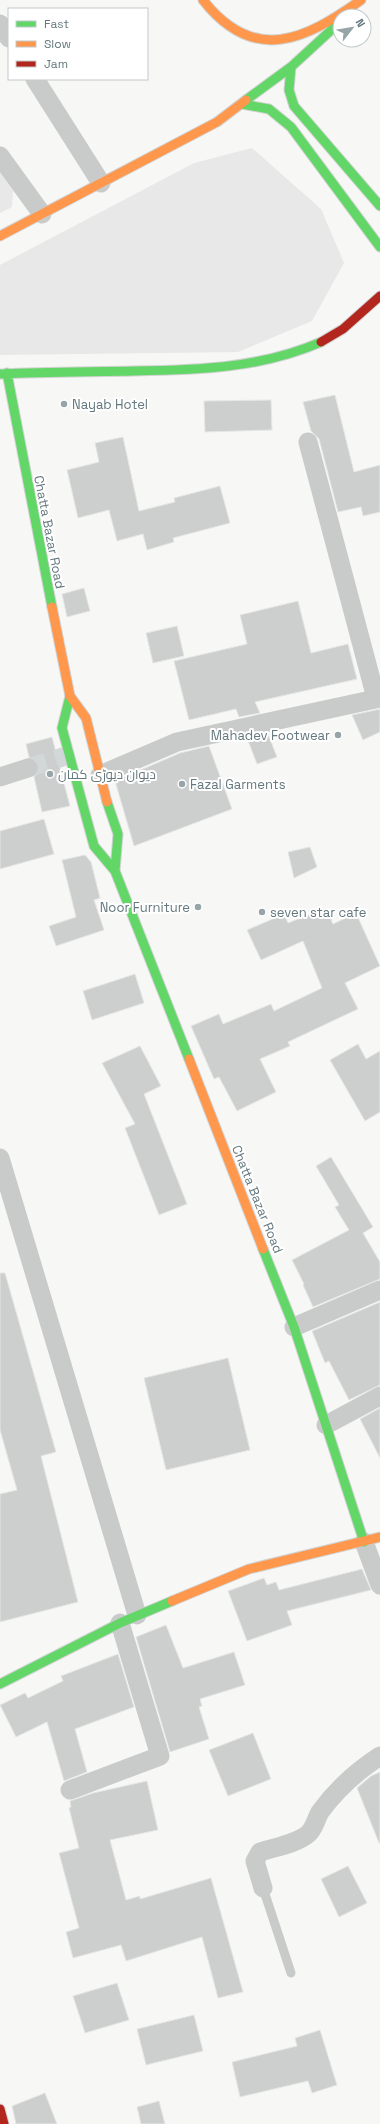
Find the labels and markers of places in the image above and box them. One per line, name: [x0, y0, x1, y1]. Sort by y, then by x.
place label: Nayab Hotel: [72, 396, 148, 413]
marker: Nayab Hotel: [59, 399, 69, 409]
place label: Mahadev Footwear: [211, 727, 330, 744]
marker: Mahadev Footwear: [333, 730, 343, 740]
place label: دیوان دیوڑی کمان: [58, 766, 156, 783]
marker: دیوان دیوڑی کمان: [45, 769, 55, 779]
place label: Fazal Garments: [190, 776, 286, 793]
marker: Fazal Garments: [177, 779, 187, 789]
place label: Noor Furniture: [100, 899, 190, 916]
marker: Noor Furniture: [193, 902, 203, 912]
place label: seven star cafe: [270, 904, 366, 921]
marker: seven star cafe: [257, 907, 267, 917]

